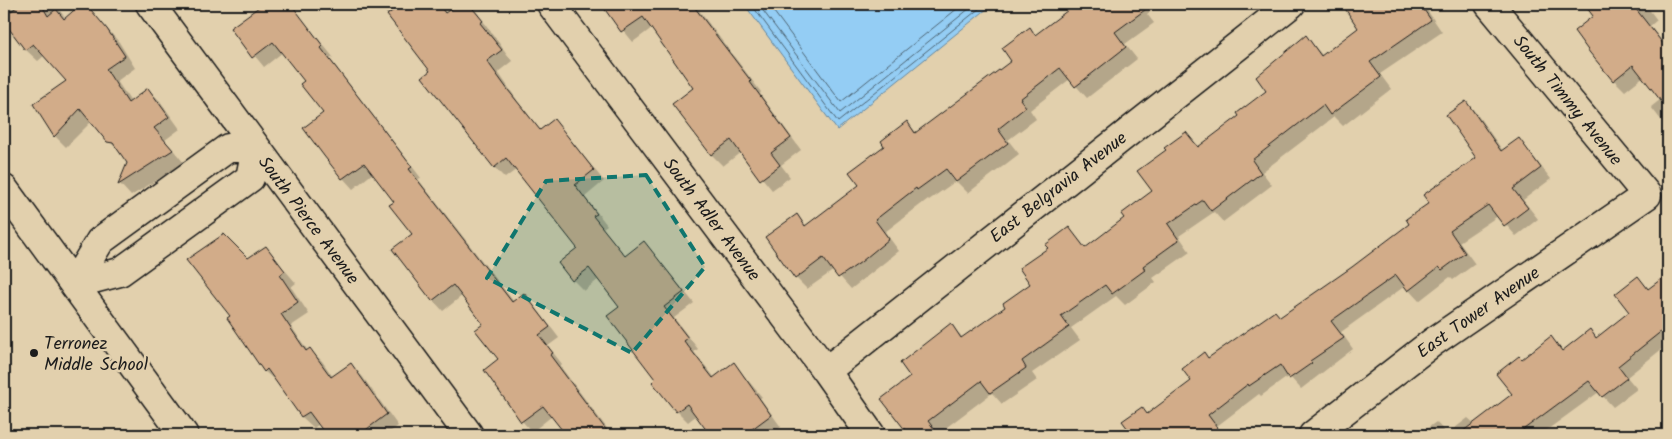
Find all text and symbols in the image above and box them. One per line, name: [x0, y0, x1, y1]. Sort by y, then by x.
street label: South Timmy Avenue: [1505, 29, 1629, 173]
street label: East Belgravia Avenue: [984, 125, 1134, 251]
street label: South Pierce Avenue: [250, 150, 366, 291]
street label: South Adler Avenue: [654, 152, 767, 288]
street label: East Tower Avenue: [1411, 260, 1547, 367]
place label: Terronez Middle School: [44, 330, 149, 380]
marker: Terronez Middle School: [28, 347, 40, 359]

